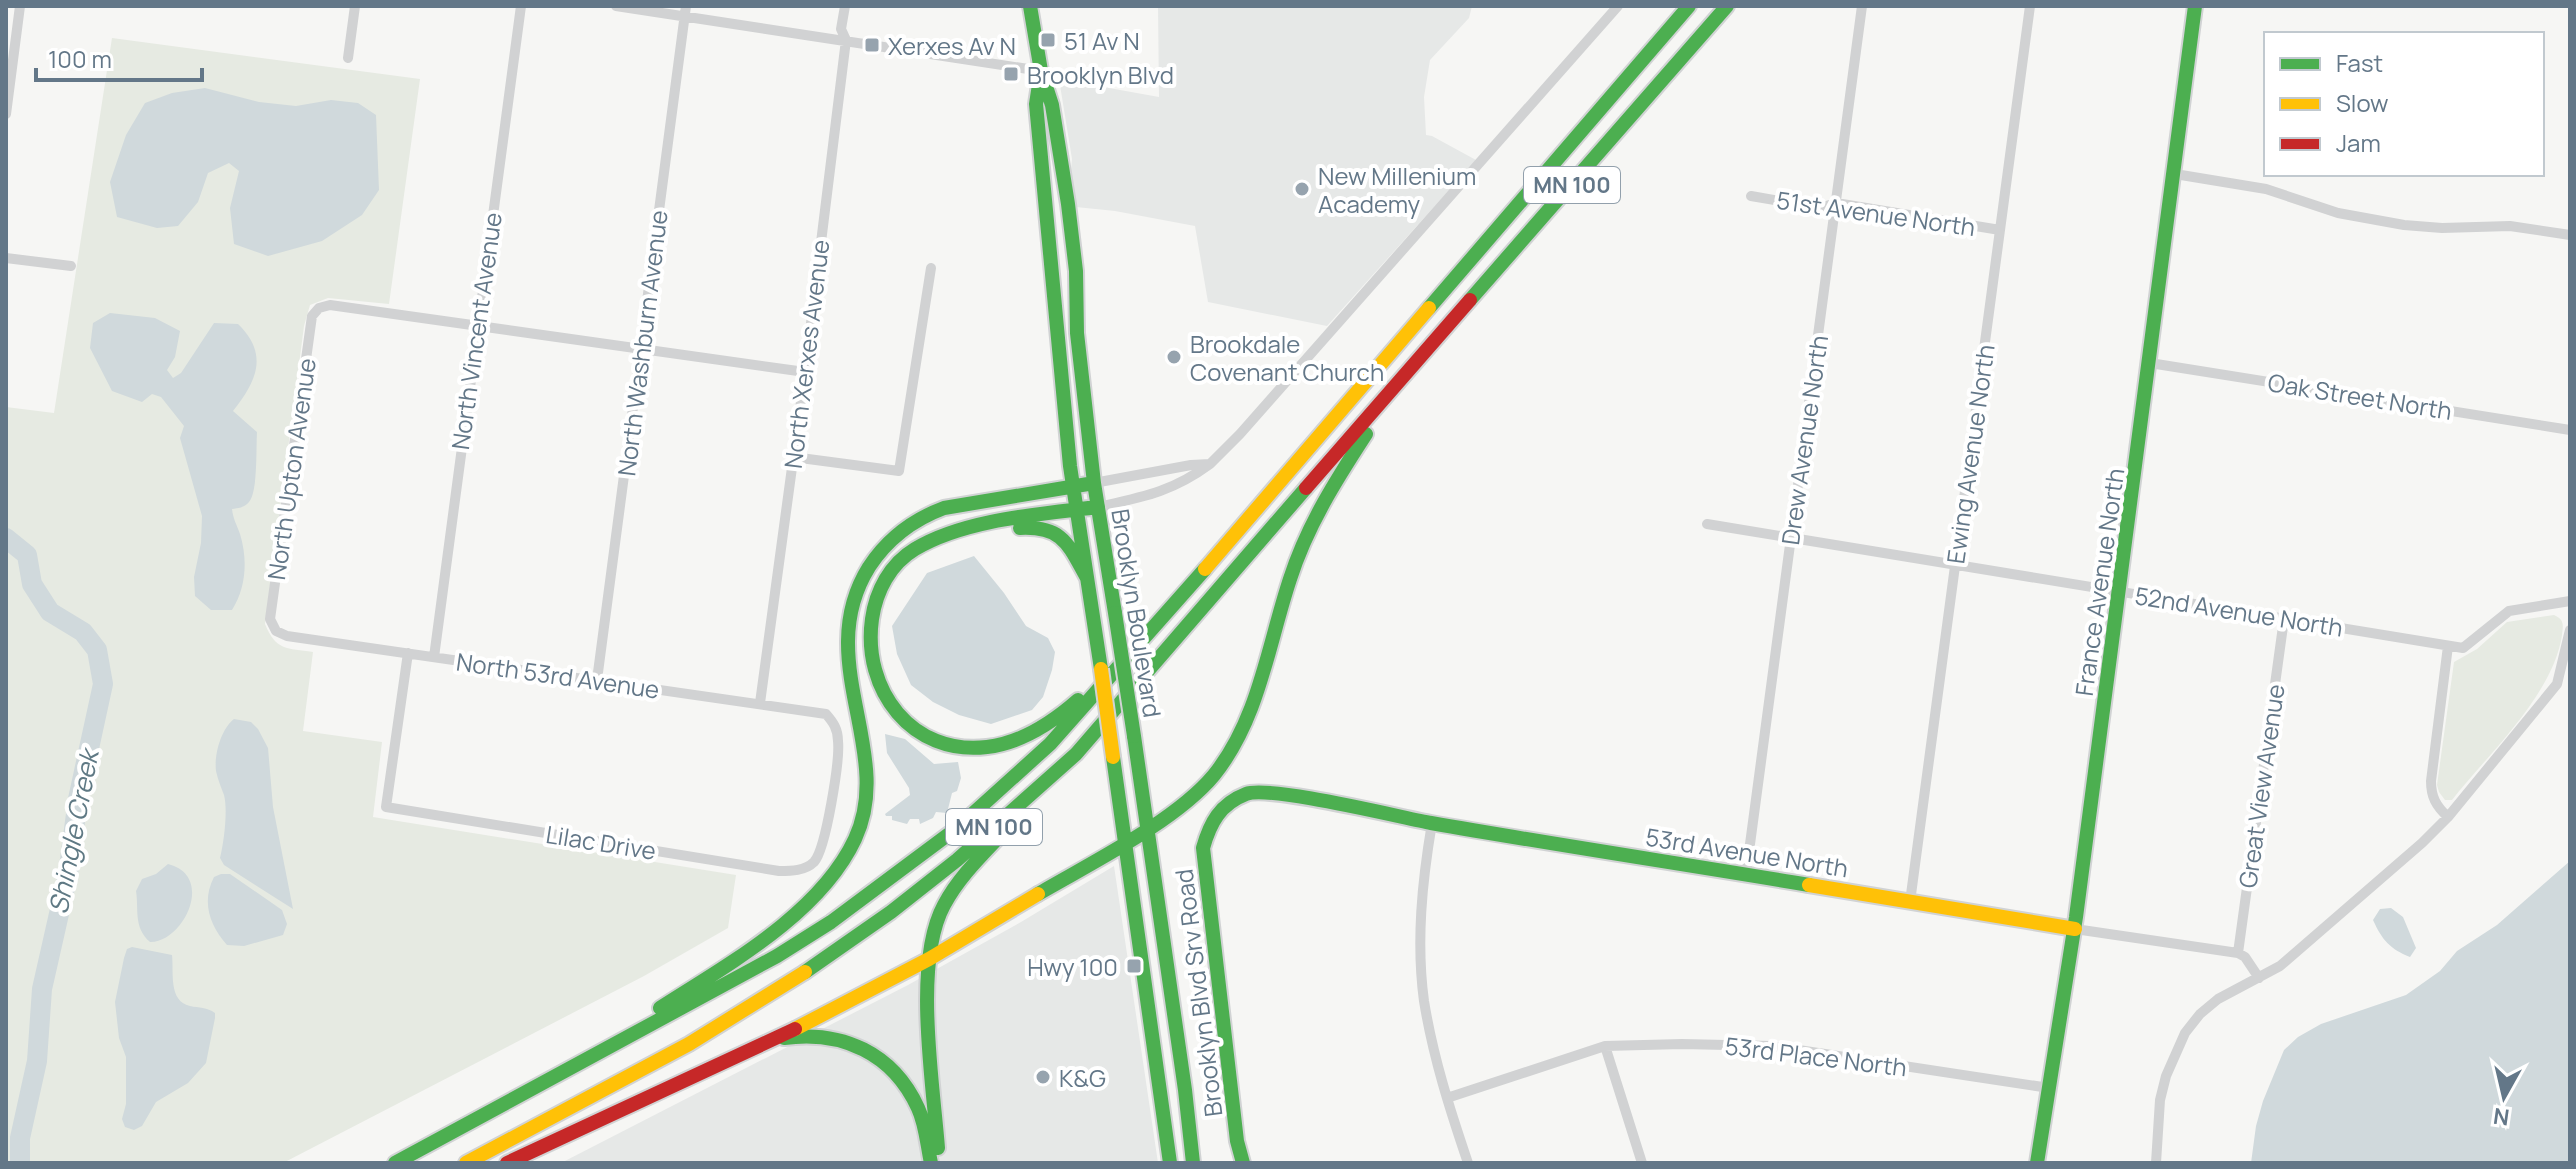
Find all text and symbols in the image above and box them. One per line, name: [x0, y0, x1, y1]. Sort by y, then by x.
place label: 51 Av N: [1064, 24, 1140, 57]
place label: Xerxes Av N: [888, 29, 1016, 62]
marker: 51 Av N: [1039, 31, 1057, 49]
scale bar: [36, 32, 202, 82]
legend: [2264, 32, 2544, 176]
marker: Xerxes Av N: [863, 36, 881, 54]
text: 100 m: [48, 42, 112, 75]
text: Fast: [2336, 46, 2383, 79]
place label: Brooklyn Blvd: [1027, 58, 1174, 91]
marker: Brooklyn Blvd: [1002, 65, 1020, 83]
text: Slow: [2336, 86, 2389, 119]
text: Jam: [2336, 126, 2381, 159]
place label: New Millenium Academy: [1318, 159, 1476, 220]
road number: MN 100: [1524, 167, 1620, 203]
marker: New Millenium Academy: [1293, 180, 1311, 198]
street label: 51st Avenue North: [1775, 183, 1977, 243]
street label: North Washburn Avenue: [609, 208, 675, 478]
street label: North Vincent Avenue: [443, 210, 509, 452]
street label: North Xerxes Avenue: [776, 238, 836, 470]
place label: Brookdale Covenant Church: [1190, 327, 1384, 388]
street label: Drew Avenue North: [1773, 333, 1835, 547]
street label: Ewing Avenue North: [1938, 342, 2002, 566]
marker: Brookdale Covenant Church: [1165, 348, 1183, 366]
street label: North Upton Avenue: [259, 356, 323, 582]
street label: Oak Street North: [2266, 365, 2454, 427]
street label: France Avenue North: [2067, 466, 2131, 698]
street label: Brooklyn Boulevard: [1104, 506, 1170, 720]
street label: 52nd Avenue North: [2133, 578, 2345, 644]
street label: North 53rd Avenue: [454, 644, 662, 706]
street label: Great View Avenue: [2230, 682, 2292, 890]
water label: Shingle Creek: [40, 743, 107, 917]
road number: MN 100: [946, 809, 1042, 845]
street label: Lilac Drive: [544, 817, 658, 867]
street label: 53rd Avenue North: [1643, 820, 1851, 884]
street label: Brooklyn Blvd Srv Road: [1166, 867, 1230, 1119]
place label: Hwy 100: [1027, 950, 1118, 983]
marker: Hwy 100: [1125, 957, 1143, 975]
street label: 53rd Place North: [1723, 1028, 1909, 1084]
north arrow: [2464, 1057, 2544, 1137]
place label: K&G: [1059, 1061, 1106, 1094]
marker: K&G: [1034, 1068, 1052, 1086]
text: N: [2491, 1101, 2511, 1133]

